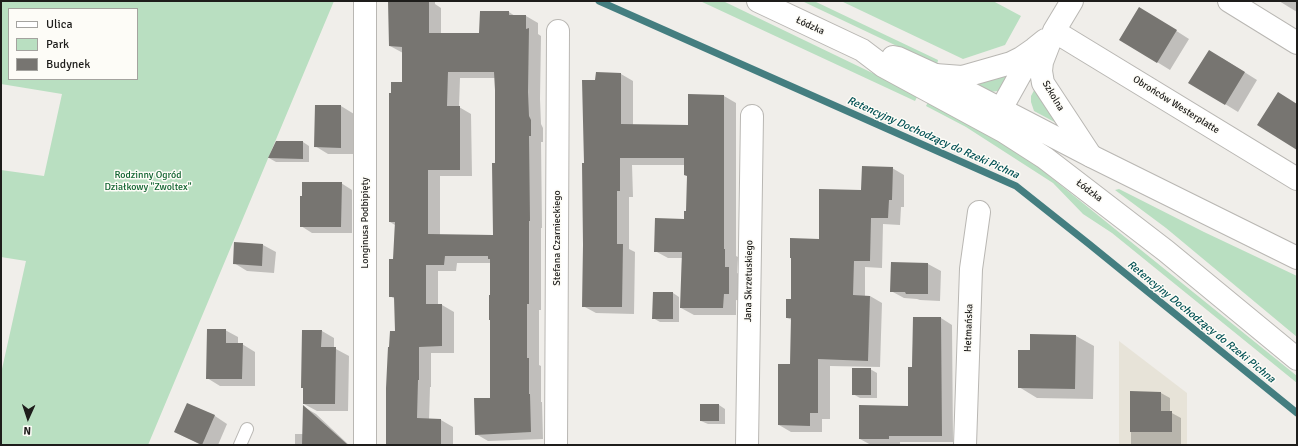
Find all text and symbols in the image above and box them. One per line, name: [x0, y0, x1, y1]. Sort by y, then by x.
legend: [8, 8, 138, 80]
street label: Łódzka: [794, 14, 826, 38]
text: Ulica: [46, 17, 73, 32]
text: Park: [46, 37, 69, 52]
text: Budynek: [46, 57, 90, 72]
street label: Obrońców Westerplatte: [1130, 73, 1222, 137]
street label: Szkolna: [1039, 79, 1067, 113]
water label: Retencyjny Dochodzący do Rzeki Pichna: [845, 94, 1021, 182]
park label: Rodzinny Ogród Działkowy "Zwoltex": [105, 169, 191, 192]
street label: Longinusa Podbipięty: [359, 177, 371, 269]
street label: Łódzka: [1073, 177, 1105, 205]
street label: Stefana Czarnieckiego: [551, 190, 563, 286]
street label: Jana Skrzetuskiego: [742, 240, 756, 322]
water label: Retencyjny Dochodzący do Rzeki Pichna: [1124, 258, 1278, 386]
street label: Hetmańska: [962, 304, 976, 352]
north arrow: [8, 398, 48, 438]
text: N: [23, 424, 32, 437]

